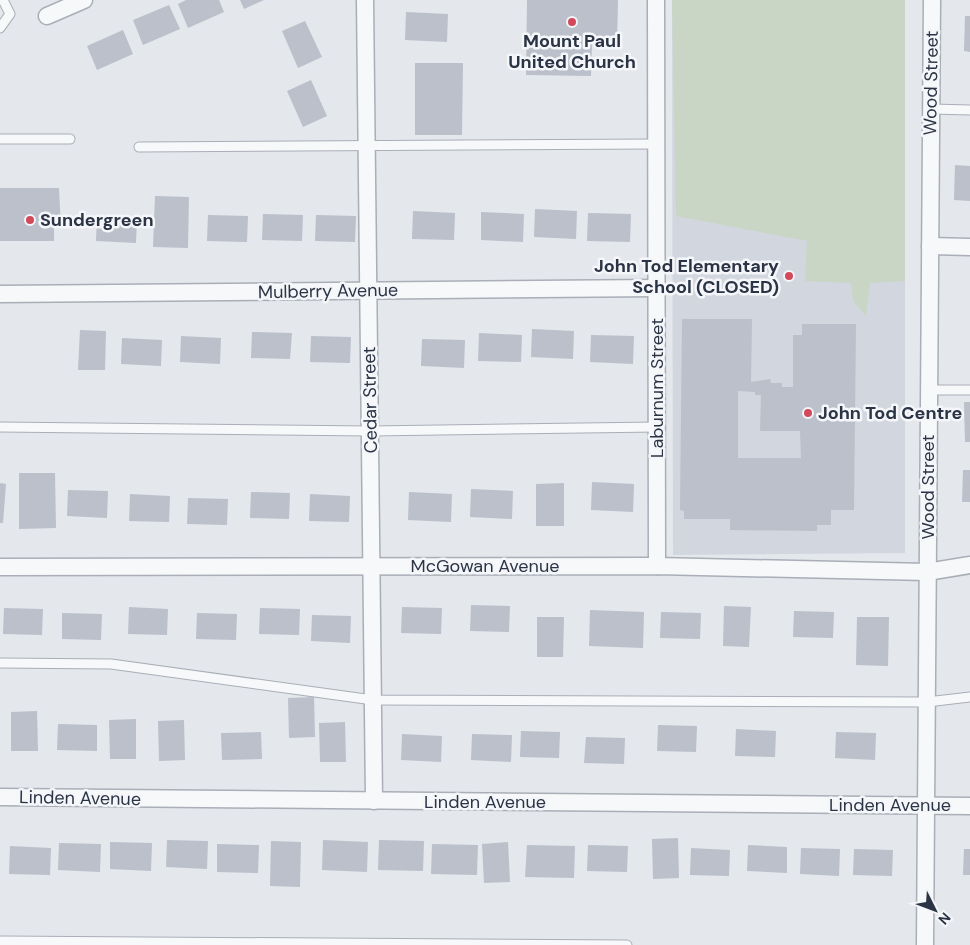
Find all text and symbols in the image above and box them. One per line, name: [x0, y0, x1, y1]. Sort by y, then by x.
marker: Mount Paul United Church: [566, 16, 578, 28]
place label: Mount Paul United Church: [508, 29, 636, 74]
street label: Wood Street: [918, 30, 944, 136]
place label: Sundergreen: [40, 208, 154, 232]
marker: Sundergreen: [24, 214, 36, 226]
place label: John Tod Elementary School (CLOSED): [594, 254, 779, 299]
marker: John Tod Elementary School (CLOSED): [783, 270, 795, 282]
street label: Mulberry Avenue: [258, 278, 398, 304]
street label: Laburnum Street: [645, 318, 669, 458]
street label: Cedar Street: [357, 346, 383, 454]
place label: John Tod Centre: [818, 401, 963, 425]
marker: John Tod Centre: [802, 407, 814, 419]
street label: Wood Street: [916, 435, 940, 539]
street label: McGowan Avenue: [411, 554, 559, 578]
street label: Linden Avenue: [19, 785, 141, 811]
street label: Linden Avenue: [424, 790, 546, 814]
street label: Linden Avenue: [829, 793, 951, 817]
north arrow: [910, 885, 960, 935]
text: N: [935, 909, 955, 929]

